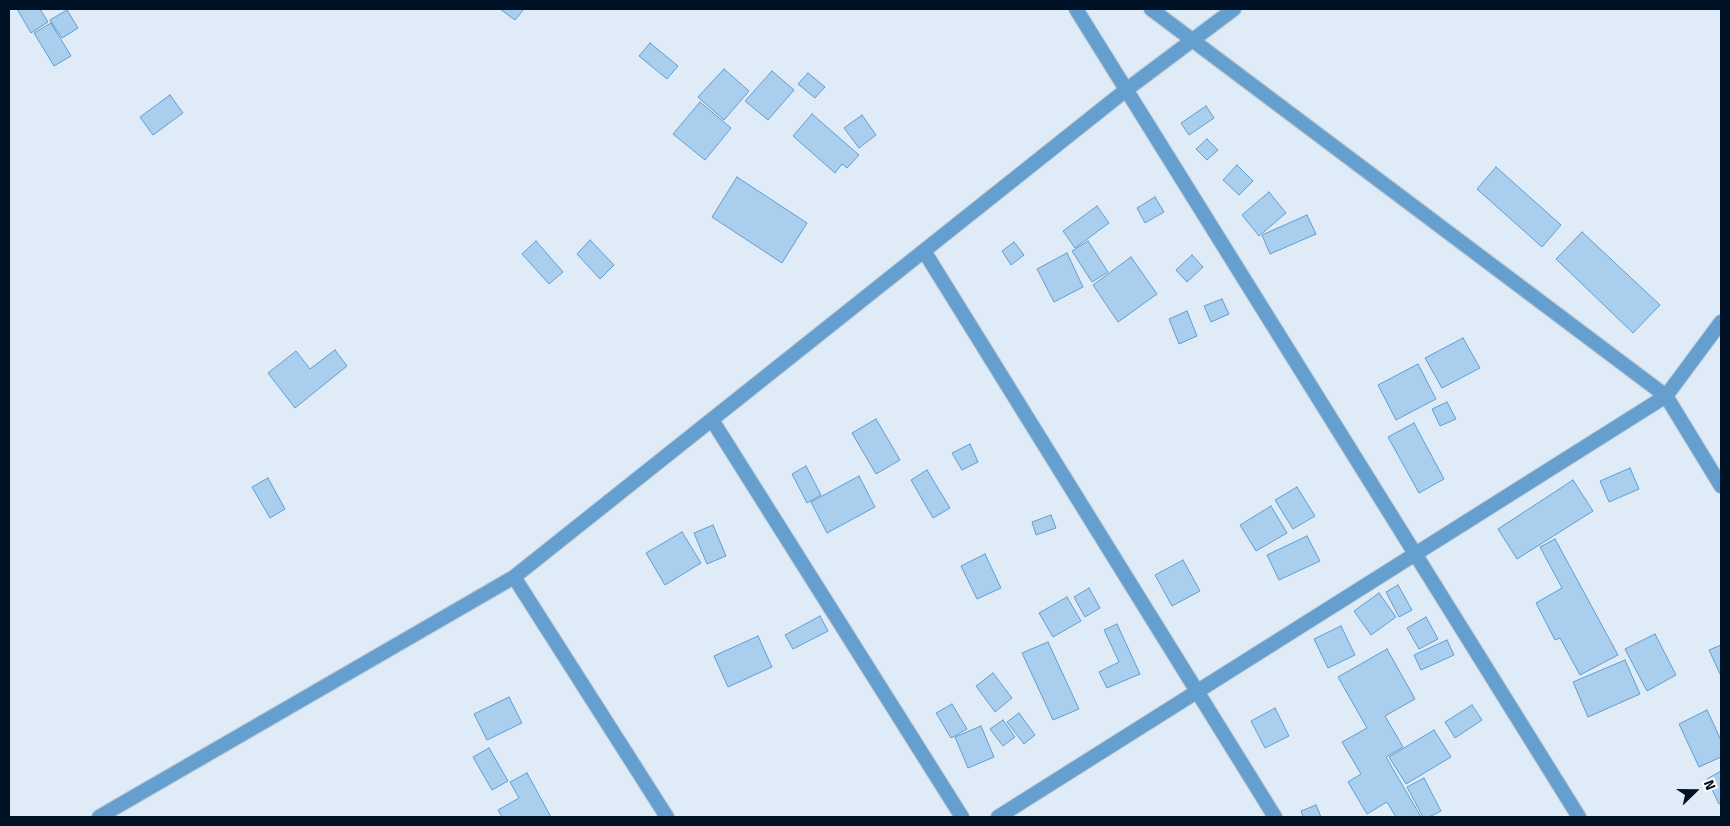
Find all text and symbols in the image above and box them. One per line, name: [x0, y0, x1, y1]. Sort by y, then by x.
north arrow: [1670, 766, 1720, 816]
text: N: [1700, 778, 1719, 793]

